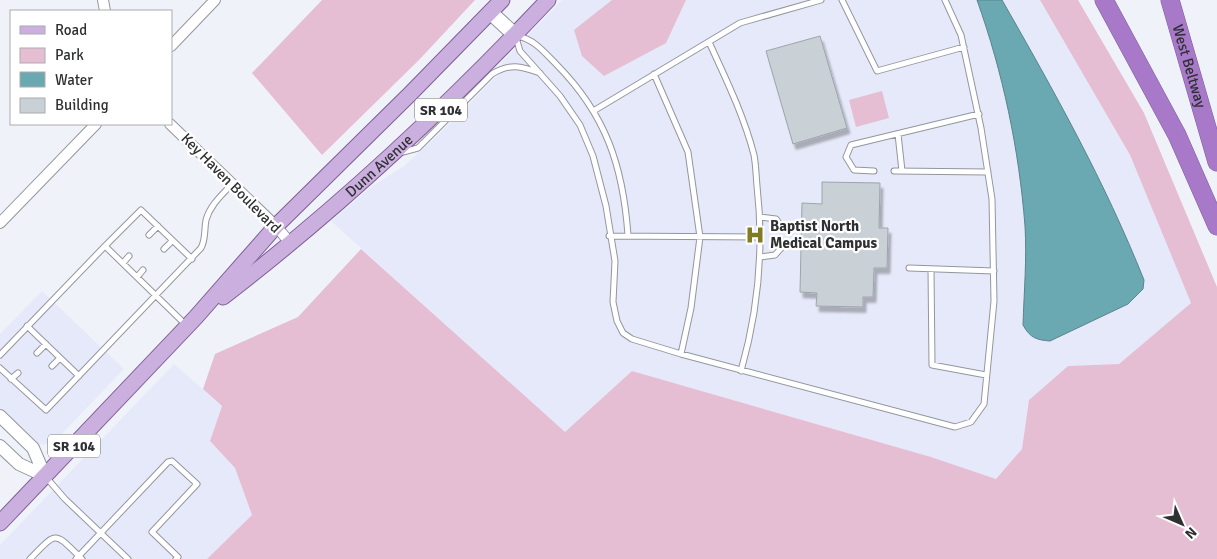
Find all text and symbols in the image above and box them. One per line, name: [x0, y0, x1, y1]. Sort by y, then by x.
legend: [10, 10, 172, 125]
text: Road: [55, 21, 87, 39]
street label: West Beltway: [1169, 22, 1210, 110]
text: Park: [55, 46, 84, 64]
text: Water: [55, 71, 93, 89]
text: Building: [55, 96, 109, 114]
road number: SR 104: [415, 98, 467, 122]
street label: Key Haven Boulevard: [177, 129, 285, 237]
street label: Dunn Avenue: [342, 131, 417, 201]
place label: Baptist North Medical Campus: [770, 217, 878, 252]
hospital icon: Baptist North Medical Campus: [744, 224, 766, 246]
road number: SR 104: [48, 434, 100, 458]
north arrow: [1157, 499, 1207, 549]
text: N: [1181, 523, 1200, 542]

